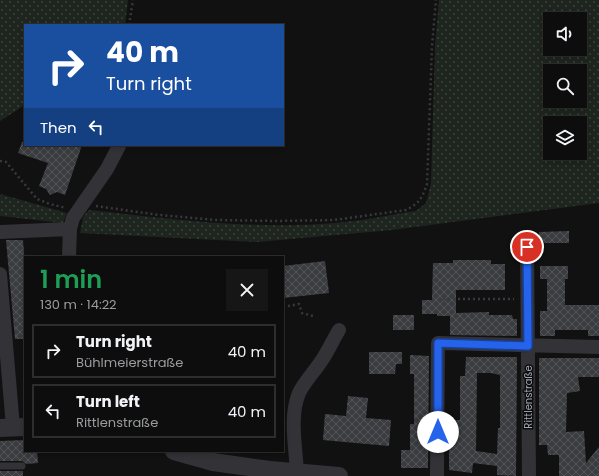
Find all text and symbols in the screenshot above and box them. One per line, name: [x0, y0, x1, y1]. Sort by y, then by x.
map controls: [543, 12, 587, 160]
button: sound: [543, 12, 587, 56]
text: 40 m: [106, 33, 179, 72]
icon: right: [40, 40, 92, 92]
button: search: [543, 64, 587, 108]
text: Turn right: [106, 71, 192, 96]
icon: left: [85, 116, 107, 138]
button: layers: [543, 116, 587, 160]
text: Then: [40, 117, 77, 138]
pin: [510, 230, 544, 264]
icon: arrive: [516, 236, 538, 258]
text: 1 min: [40, 263, 102, 296]
button: close: [226, 269, 268, 311]
text: 130 m · 14:22: [40, 295, 117, 314]
text: Turn right: [76, 331, 152, 352]
icon: right: [42, 340, 64, 362]
text: 40 m: [228, 341, 266, 362]
text: Bühlmeierstraße: [76, 353, 183, 372]
street label: Rittlenstraße: [521, 365, 536, 429]
text: Turn left: [76, 391, 140, 412]
icon: left: [42, 400, 64, 422]
text: 40 m: [228, 401, 266, 422]
position arrow: [417, 411, 459, 453]
text: Rittlenstraße: [76, 413, 158, 432]

